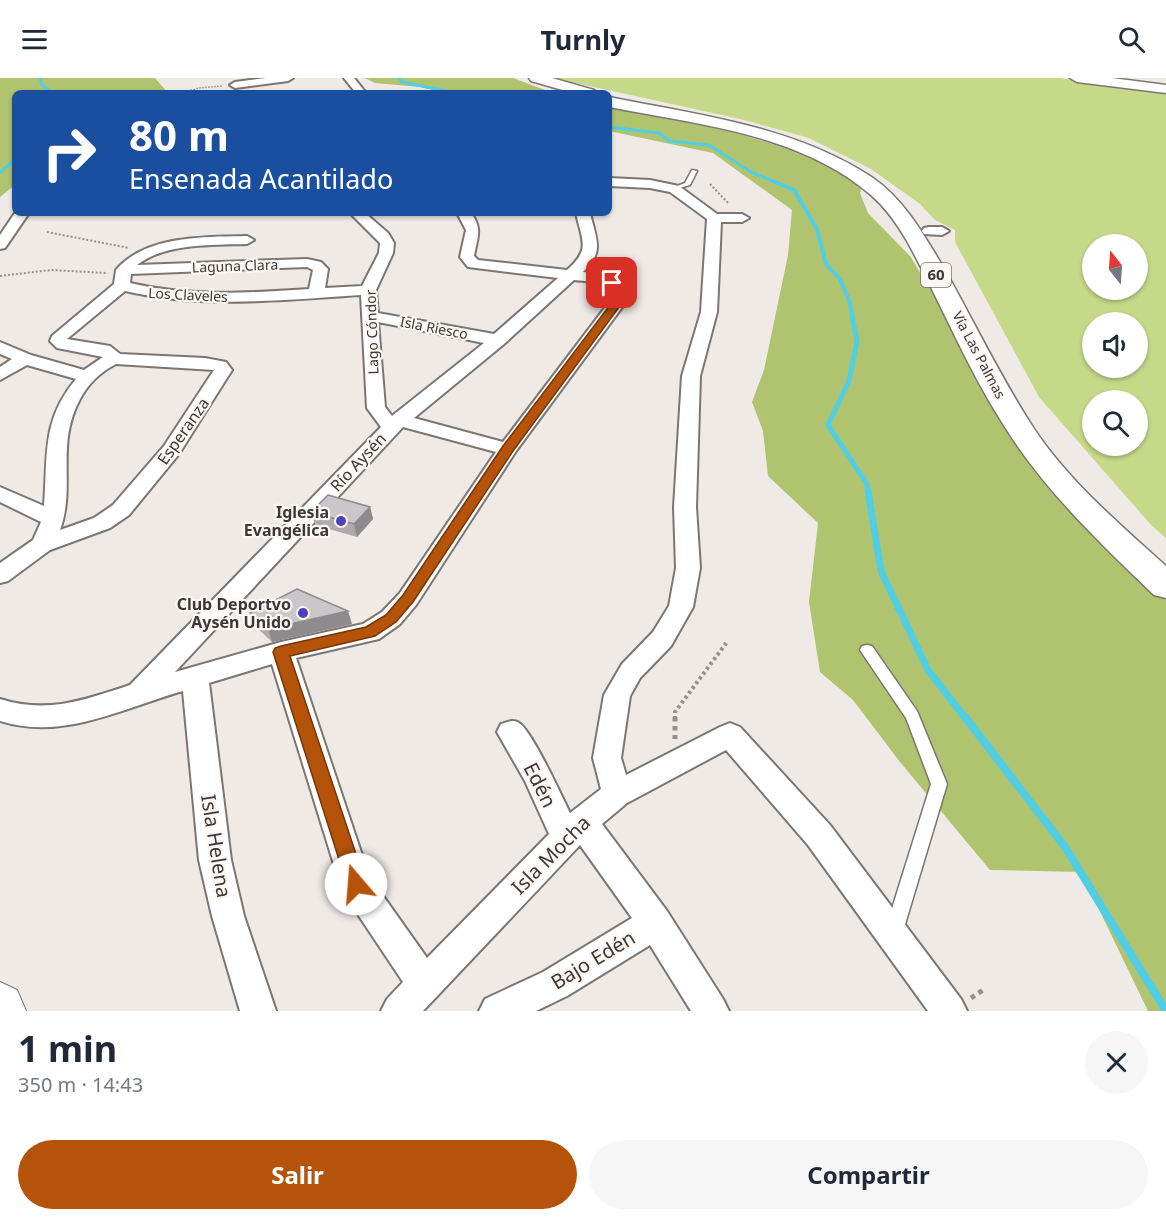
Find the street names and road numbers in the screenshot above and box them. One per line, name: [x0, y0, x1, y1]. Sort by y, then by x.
street label: Laguna Clara: [192, 255, 278, 277]
road number: 60: [921, 263, 951, 287]
street label: Los Claveles: [148, 283, 229, 306]
street label: Lago Cóndor: [361, 289, 382, 375]
street label: Vía Las Palmas: [948, 308, 1011, 402]
street label: Isla Riesco: [399, 312, 470, 343]
street label: Esperanza: [152, 393, 214, 469]
street label: Río Aysén: [325, 428, 391, 496]
street label: Edén: [518, 758, 563, 812]
street label: Isla Helena: [195, 792, 238, 899]
street label: Isla Mocha: [505, 809, 596, 900]
street label: Bajo Edén: [546, 924, 640, 995]

